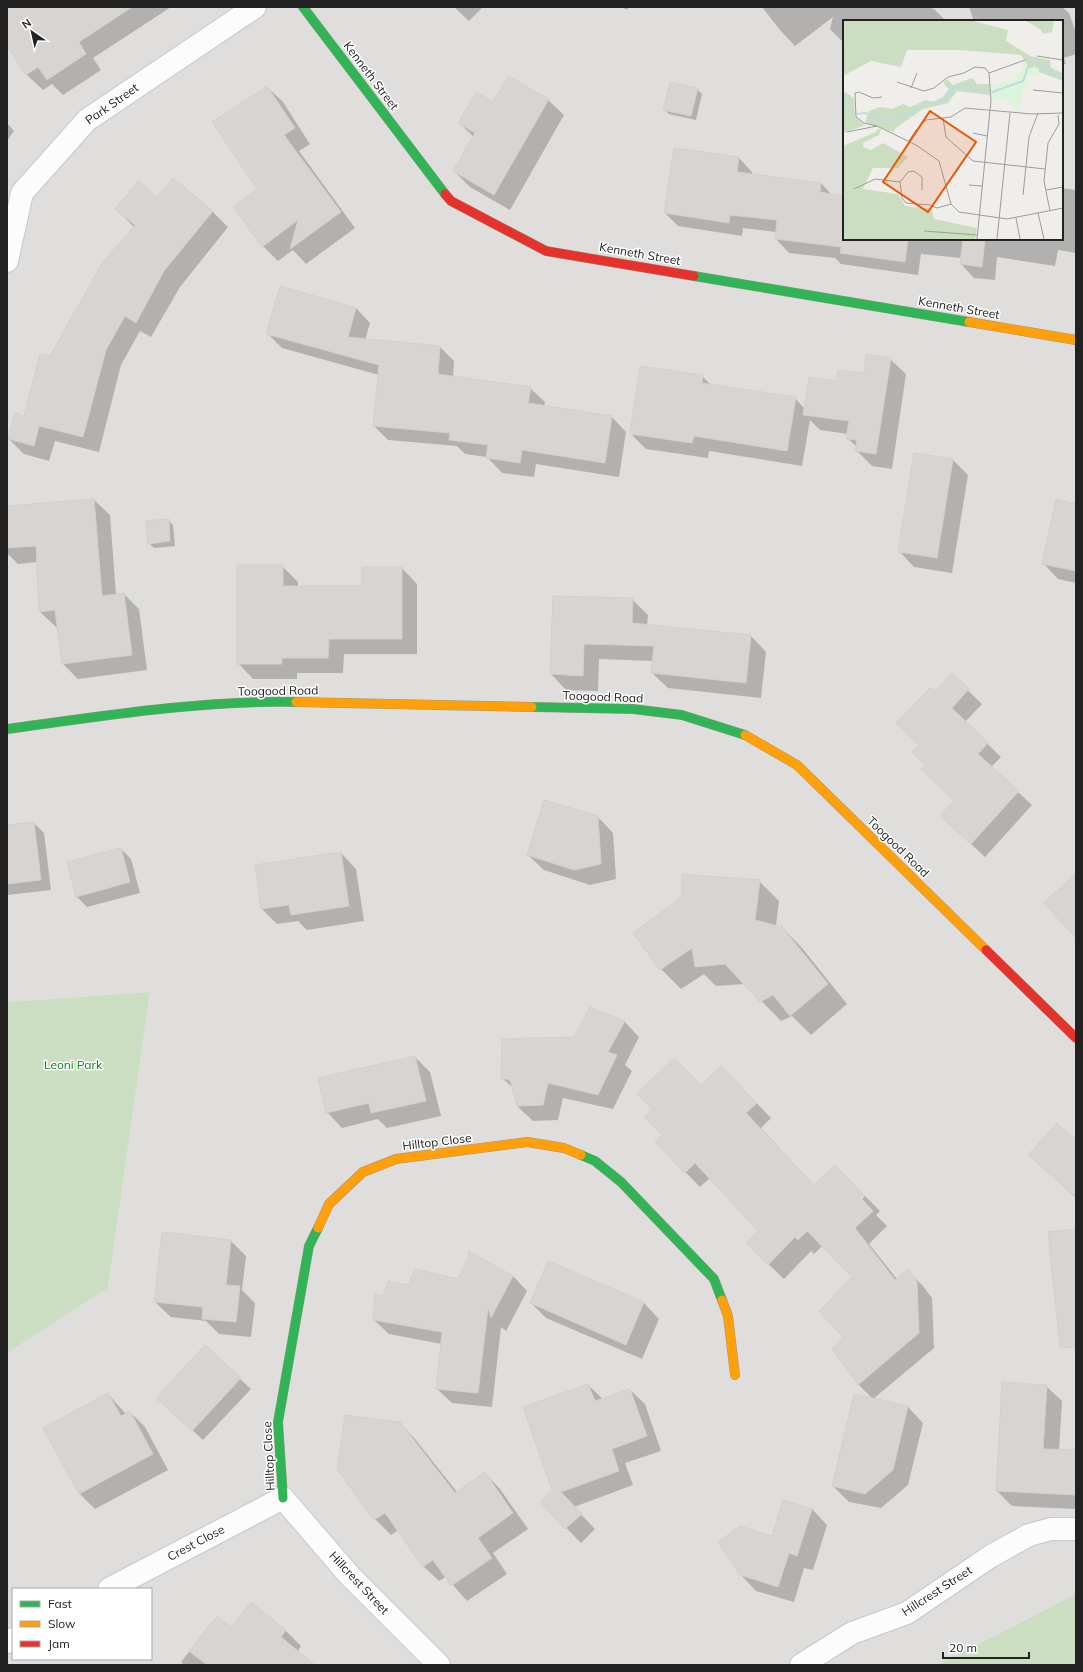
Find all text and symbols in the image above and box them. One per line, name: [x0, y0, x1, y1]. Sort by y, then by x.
north arrow: [12, 12, 52, 52]
text: N: [19, 16, 34, 32]
inset map: [843, 20, 1063, 240]
street label: Kenneth Street: [341, 38, 402, 113]
street label: Park Street: [82, 80, 141, 127]
street label: Kenneth Street: [598, 239, 682, 268]
street label: Kenneth Street: [917, 293, 1001, 322]
street label: Toogood Road: [237, 682, 318, 699]
street label: Toogood Road: [562, 688, 644, 705]
street label: Toogood Road: [864, 813, 933, 880]
park label: Leoni Park: [44, 1057, 103, 1072]
street label: Hilltop Close: [402, 1130, 472, 1153]
street label: Hilltop Close: [259, 1421, 278, 1491]
street label: Crest Close: [165, 1521, 227, 1564]
street label: Hillcrest Street: [326, 1548, 392, 1617]
street label: Hillcrest Street: [899, 1562, 975, 1619]
legend: [12, 1588, 152, 1660]
text: Fast: [48, 1596, 72, 1611]
text: Slow: [48, 1616, 76, 1631]
scale bar: [943, 1634, 1029, 1660]
text: Jam: [48, 1636, 70, 1651]
text: 20 m: [949, 1640, 977, 1655]

